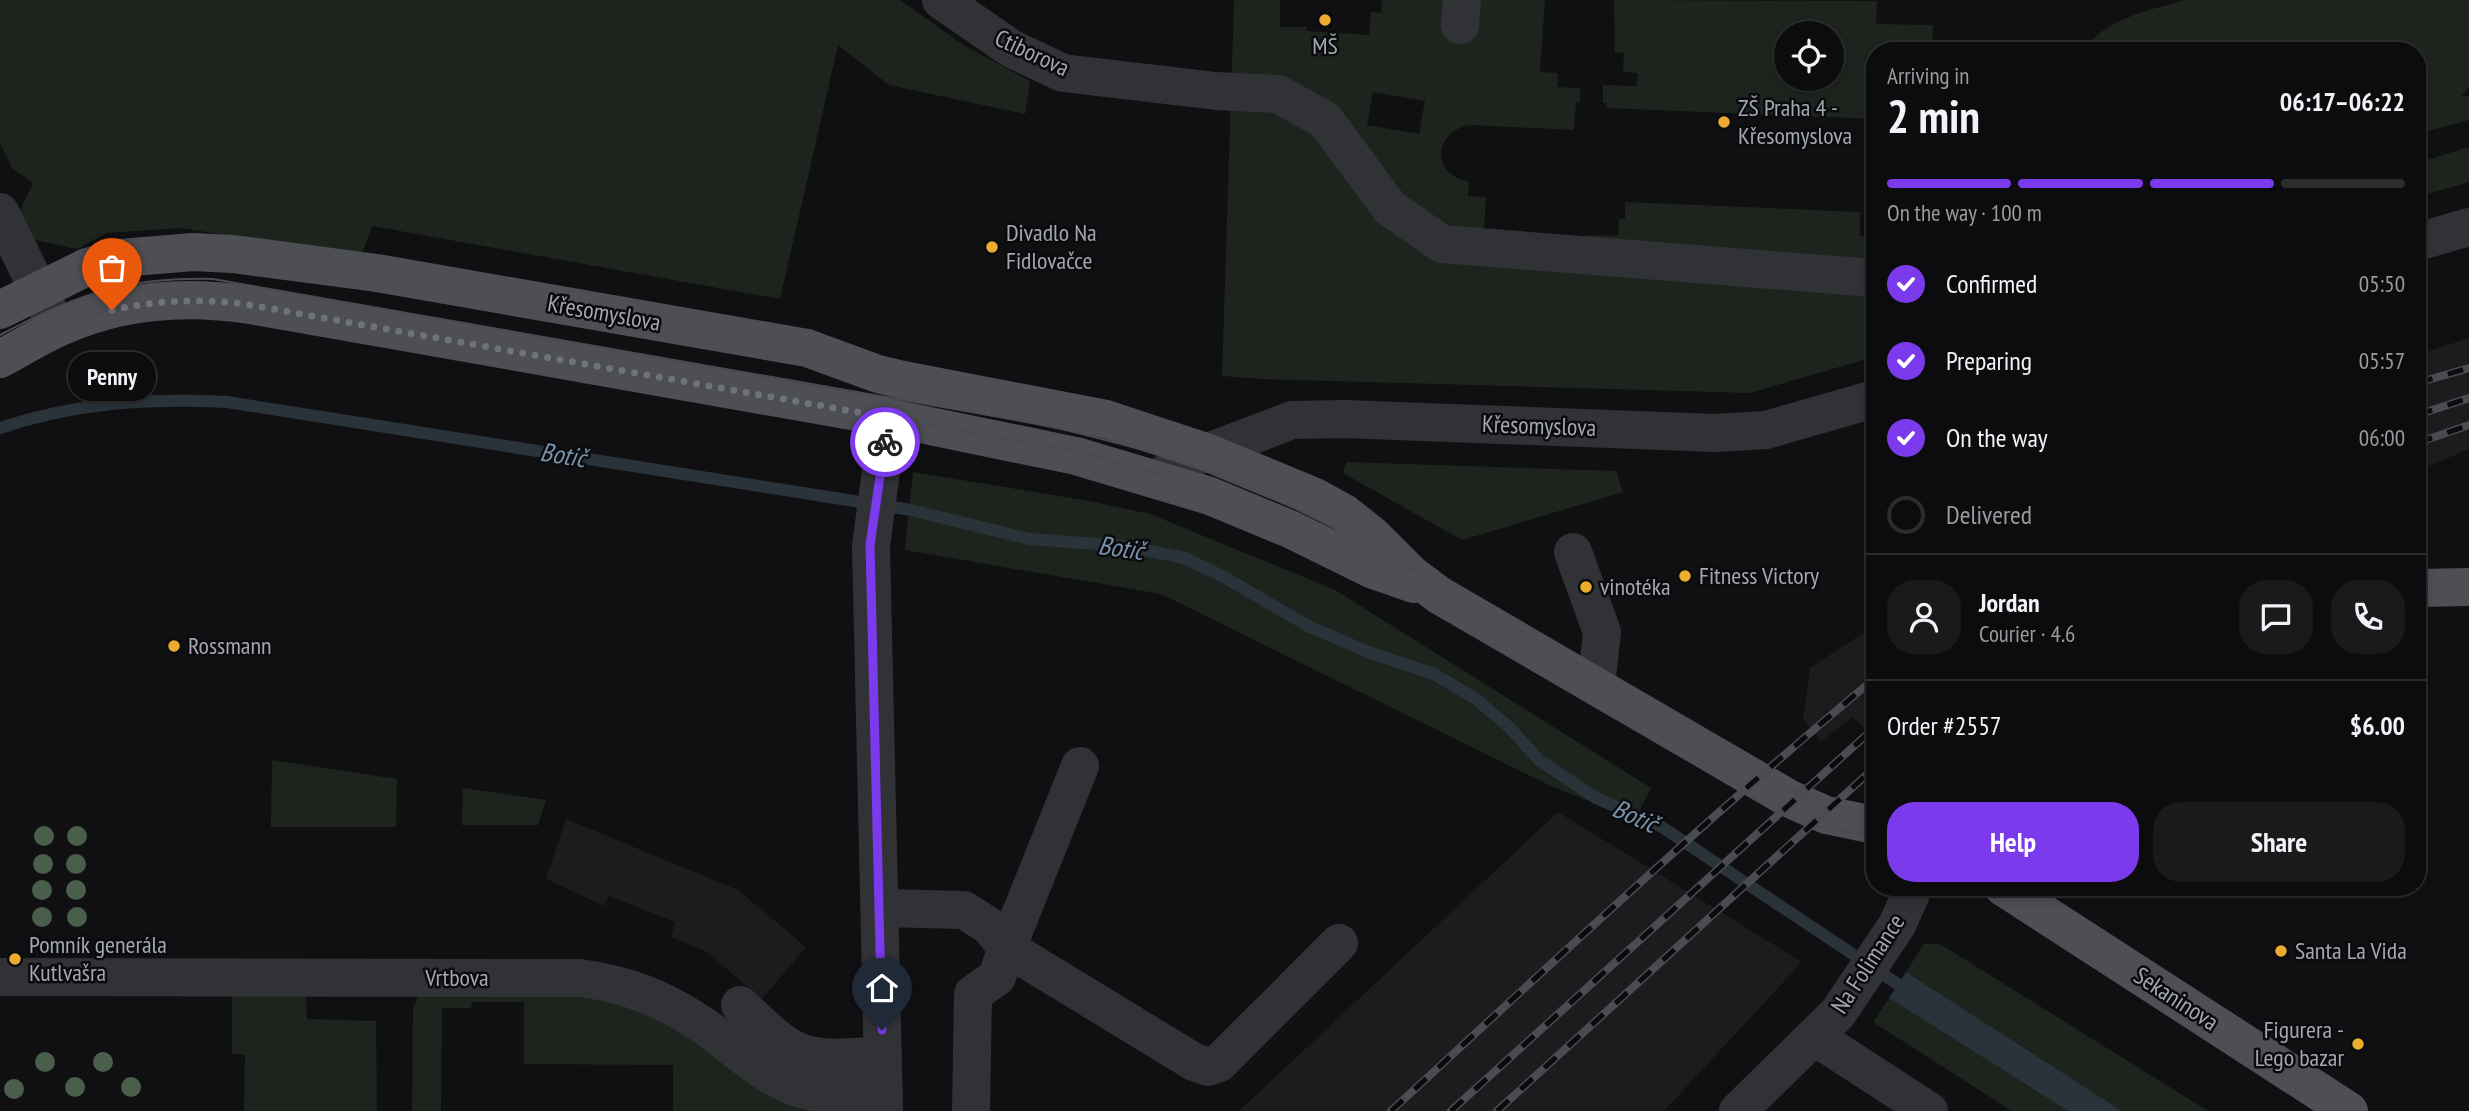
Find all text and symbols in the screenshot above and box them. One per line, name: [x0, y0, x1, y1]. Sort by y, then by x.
marker: MŠ: [1317, 12, 1333, 28]
map controls: [1774, 21, 1844, 91]
button: locate: [1774, 21, 1844, 91]
street label: Ctiborova: [990, 22, 1074, 83]
place label: MŠ: [1312, 30, 1338, 61]
text: Arriving in: [1887, 61, 1969, 90]
text: 06:17–06:22: [2280, 85, 2405, 118]
text: 2 min: [1887, 86, 1980, 146]
place label: ZŠ Praha 4 - Křesomyslova: [1738, 92, 1852, 151]
marker: ZŠ Praha 4 - Křesomyslova: [1716, 114, 1732, 130]
text: On the way · 100 m: [1887, 198, 2042, 227]
place label: Divadlo Na Fidlovačce: [1006, 217, 1097, 276]
pin: [82, 238, 142, 310]
marker: Divadlo Na Fidlovačce: [984, 239, 1000, 255]
icon: bag: [93, 249, 131, 287]
icon: check: [1887, 265, 1925, 303]
text: Confirmed: [1946, 267, 2037, 300]
text: 05:50: [2359, 269, 2405, 298]
street label: Křesomyslova: [545, 287, 663, 338]
icon: check: [1887, 342, 1925, 380]
text: Preparing: [1946, 344, 2032, 377]
text: 05:57: [2359, 346, 2405, 375]
callout: Penny: [68, 352, 156, 401]
text: Penny: [87, 362, 137, 391]
courier: [850, 407, 920, 477]
street label: Křesomyslova: [1481, 408, 1597, 443]
icon: check: [1887, 419, 1925, 457]
text: On the way: [1946, 421, 2048, 454]
icon: bike: [866, 423, 904, 461]
text: 06:00: [2359, 423, 2405, 452]
water label: Botič: [538, 435, 593, 475]
text: Delivered: [1946, 498, 2032, 531]
water label: Botič: [1096, 528, 1151, 568]
place label: Fitness Victory: [1699, 560, 1819, 591]
marker: Fitness Victory: [1677, 568, 1693, 584]
place label: vinotéka: [1600, 571, 1671, 602]
marker: vinotéka: [1578, 579, 1594, 595]
button: person: [1887, 580, 1961, 654]
button: chat: [2239, 580, 2313, 654]
button: phone: [2331, 580, 2405, 654]
text: Jordan: [1979, 586, 2040, 619]
text: Courier · 4.6: [1979, 619, 2075, 648]
place label: Rossmann: [188, 630, 271, 661]
marker: Rossmann: [166, 638, 182, 654]
text: Order #2557: [1887, 709, 2002, 742]
text: $6.00: [2350, 709, 2405, 742]
water label: Botič: [1608, 791, 1667, 842]
button: Help: [1887, 802, 2139, 882]
button: Share: [2153, 802, 2405, 882]
street label: Na Folimance: [1824, 908, 1911, 1019]
place label: Pomník generála Kutlvašra: [29, 929, 167, 988]
place label: Santa La Vida: [2295, 935, 2407, 966]
marker: Santa La Vida: [2273, 943, 2289, 959]
marker: Pomník generála Kutlvašra: [7, 951, 23, 967]
pin: [852, 958, 912, 1030]
street label: Sekaninova: [2128, 960, 2224, 1037]
street label: Vrtbova: [424, 962, 489, 993]
icon: home: [863, 969, 901, 1007]
place label: Figurera - Lego bazar: [2255, 1014, 2344, 1073]
marker: Figurera - Lego bazar: [2350, 1036, 2366, 1052]

